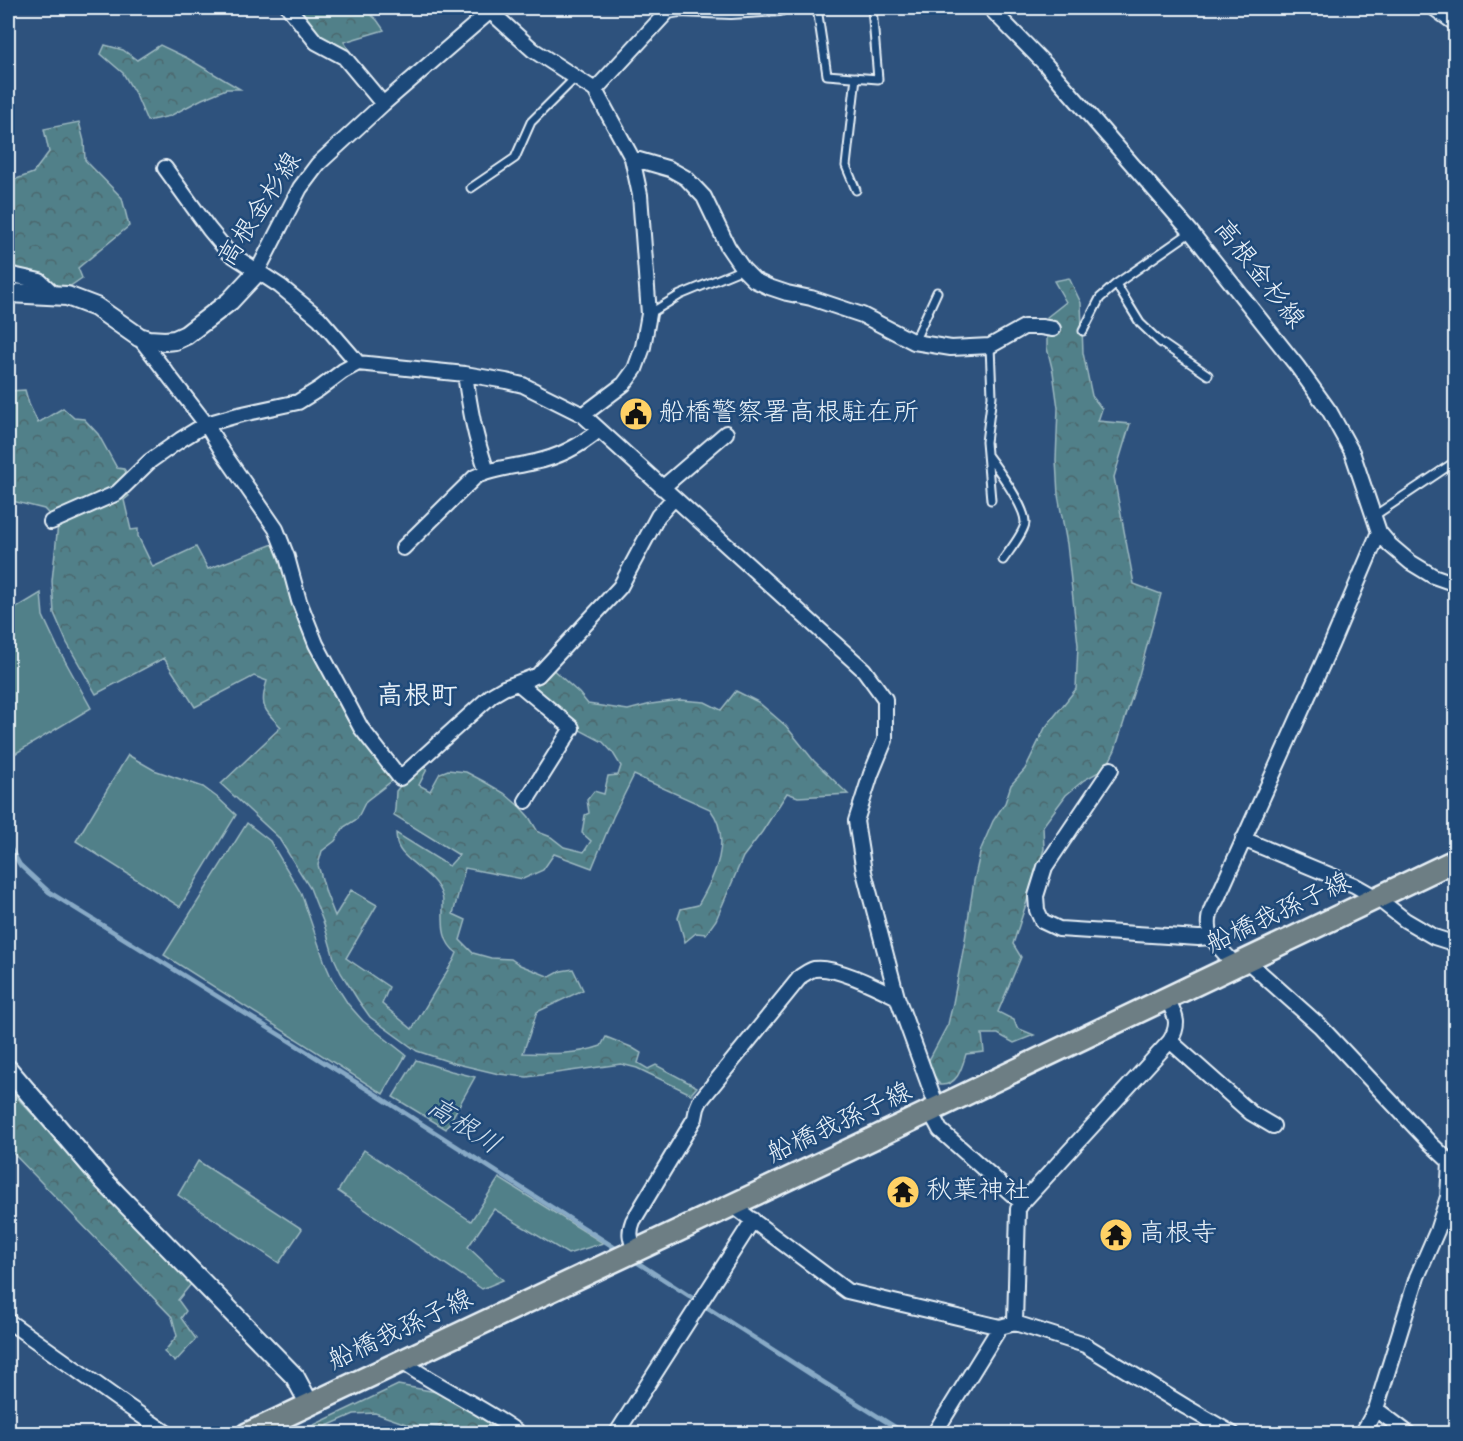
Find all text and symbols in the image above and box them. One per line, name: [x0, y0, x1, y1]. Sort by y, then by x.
street label: 高根金杉線: [210, 145, 312, 275]
street label: 高根金杉線: [1203, 212, 1313, 338]
place label: 船橋警察署高根駐在所: [659, 395, 919, 433]
public building icon: 船橋警察署高根駐在所: [618, 396, 654, 432]
district label: 高根町: [377, 678, 458, 717]
street label: 船橋我孫子線: [1200, 864, 1358, 964]
street label: 船橋我孫子線: [761, 1074, 919, 1174]
water label: 高根川: [418, 1089, 508, 1165]
place label: 秋葉神社: [926, 1173, 1030, 1211]
temple icon: 秋葉神社: [885, 1174, 921, 1210]
place label: 高根寺: [1139, 1216, 1217, 1254]
temple icon: 高根寺: [1098, 1217, 1134, 1253]
street label: 船橋我孫子線: [322, 1281, 480, 1381]

